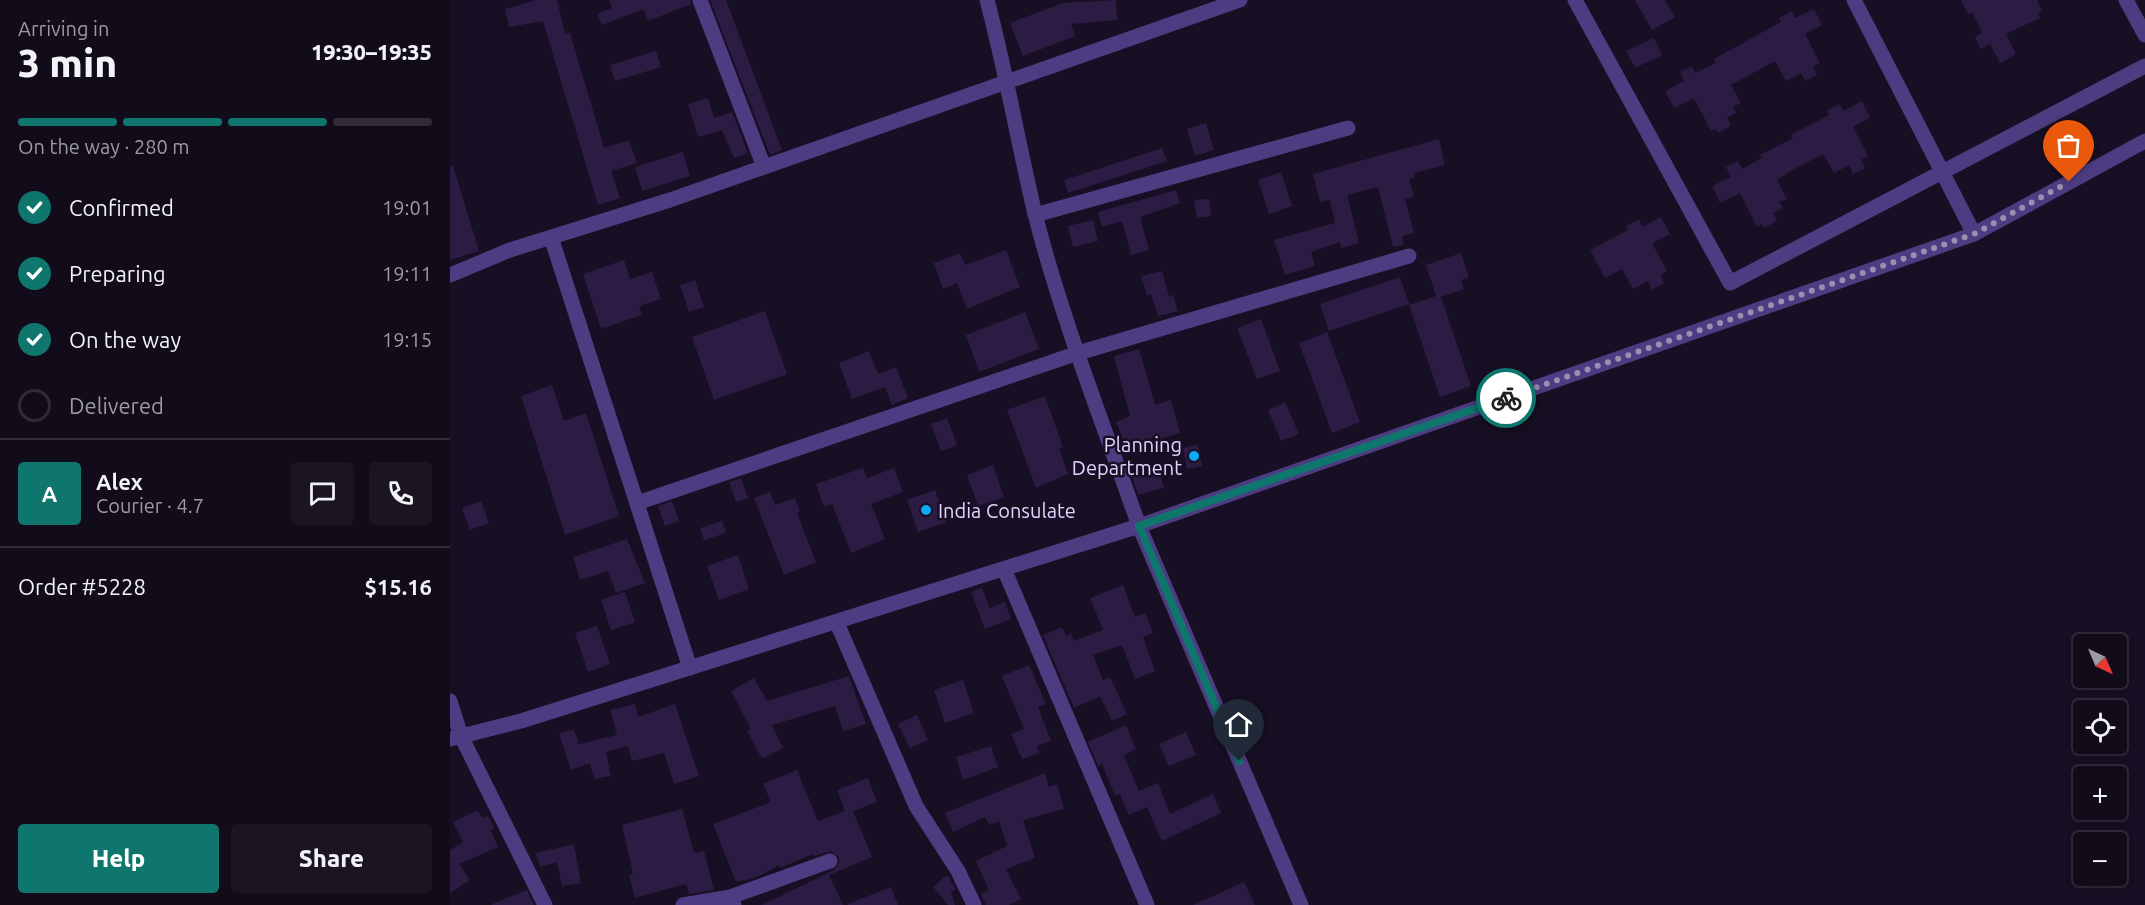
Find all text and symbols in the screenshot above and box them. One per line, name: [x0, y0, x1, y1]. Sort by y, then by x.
text: Arriving in: [18, 17, 109, 40]
text: 19:30–19:35: [311, 39, 432, 64]
text: 3 min: [18, 41, 117, 84]
pin: [2043, 120, 2094, 182]
icon: bag: [2052, 129, 2085, 162]
text: On the way · 280 m: [18, 135, 190, 158]
icon: check: [18, 191, 51, 224]
text: Confirmed: [69, 195, 174, 220]
text: 19:01: [382, 196, 432, 219]
icon: check: [18, 257, 51, 290]
text: Preparing: [69, 261, 166, 286]
text: 19:11: [382, 262, 432, 285]
icon: check: [18, 323, 51, 356]
text: On the way: [69, 327, 181, 352]
text: 19:15: [382, 328, 432, 351]
courier: [1476, 368, 1536, 428]
icon: bike: [1490, 382, 1523, 415]
text: Delivered: [69, 393, 164, 418]
place label: Planning Department: [1072, 433, 1182, 479]
marker: Planning Department: [1187, 449, 1201, 463]
button: chat: [291, 462, 354, 525]
button: phone: [369, 462, 432, 525]
text: Alex: [96, 469, 143, 494]
text: A: [42, 481, 57, 506]
text: Courier · 4.7: [96, 494, 204, 517]
place label: India Consulate: [938, 499, 1076, 522]
marker: India Consulate: [919, 503, 933, 517]
text: Order #5228: [18, 574, 146, 599]
text: $15.16: [365, 574, 432, 599]
north arrow: [2073, 634, 2127, 688]
map controls: [2073, 634, 2127, 886]
pin: [1213, 699, 1264, 761]
button: locate: [2073, 700, 2127, 754]
icon: home: [1222, 708, 1255, 741]
button: +: [2073, 766, 2127, 820]
button: Help: [18, 824, 219, 893]
button: Share: [231, 824, 432, 893]
button: −: [2073, 832, 2127, 886]

